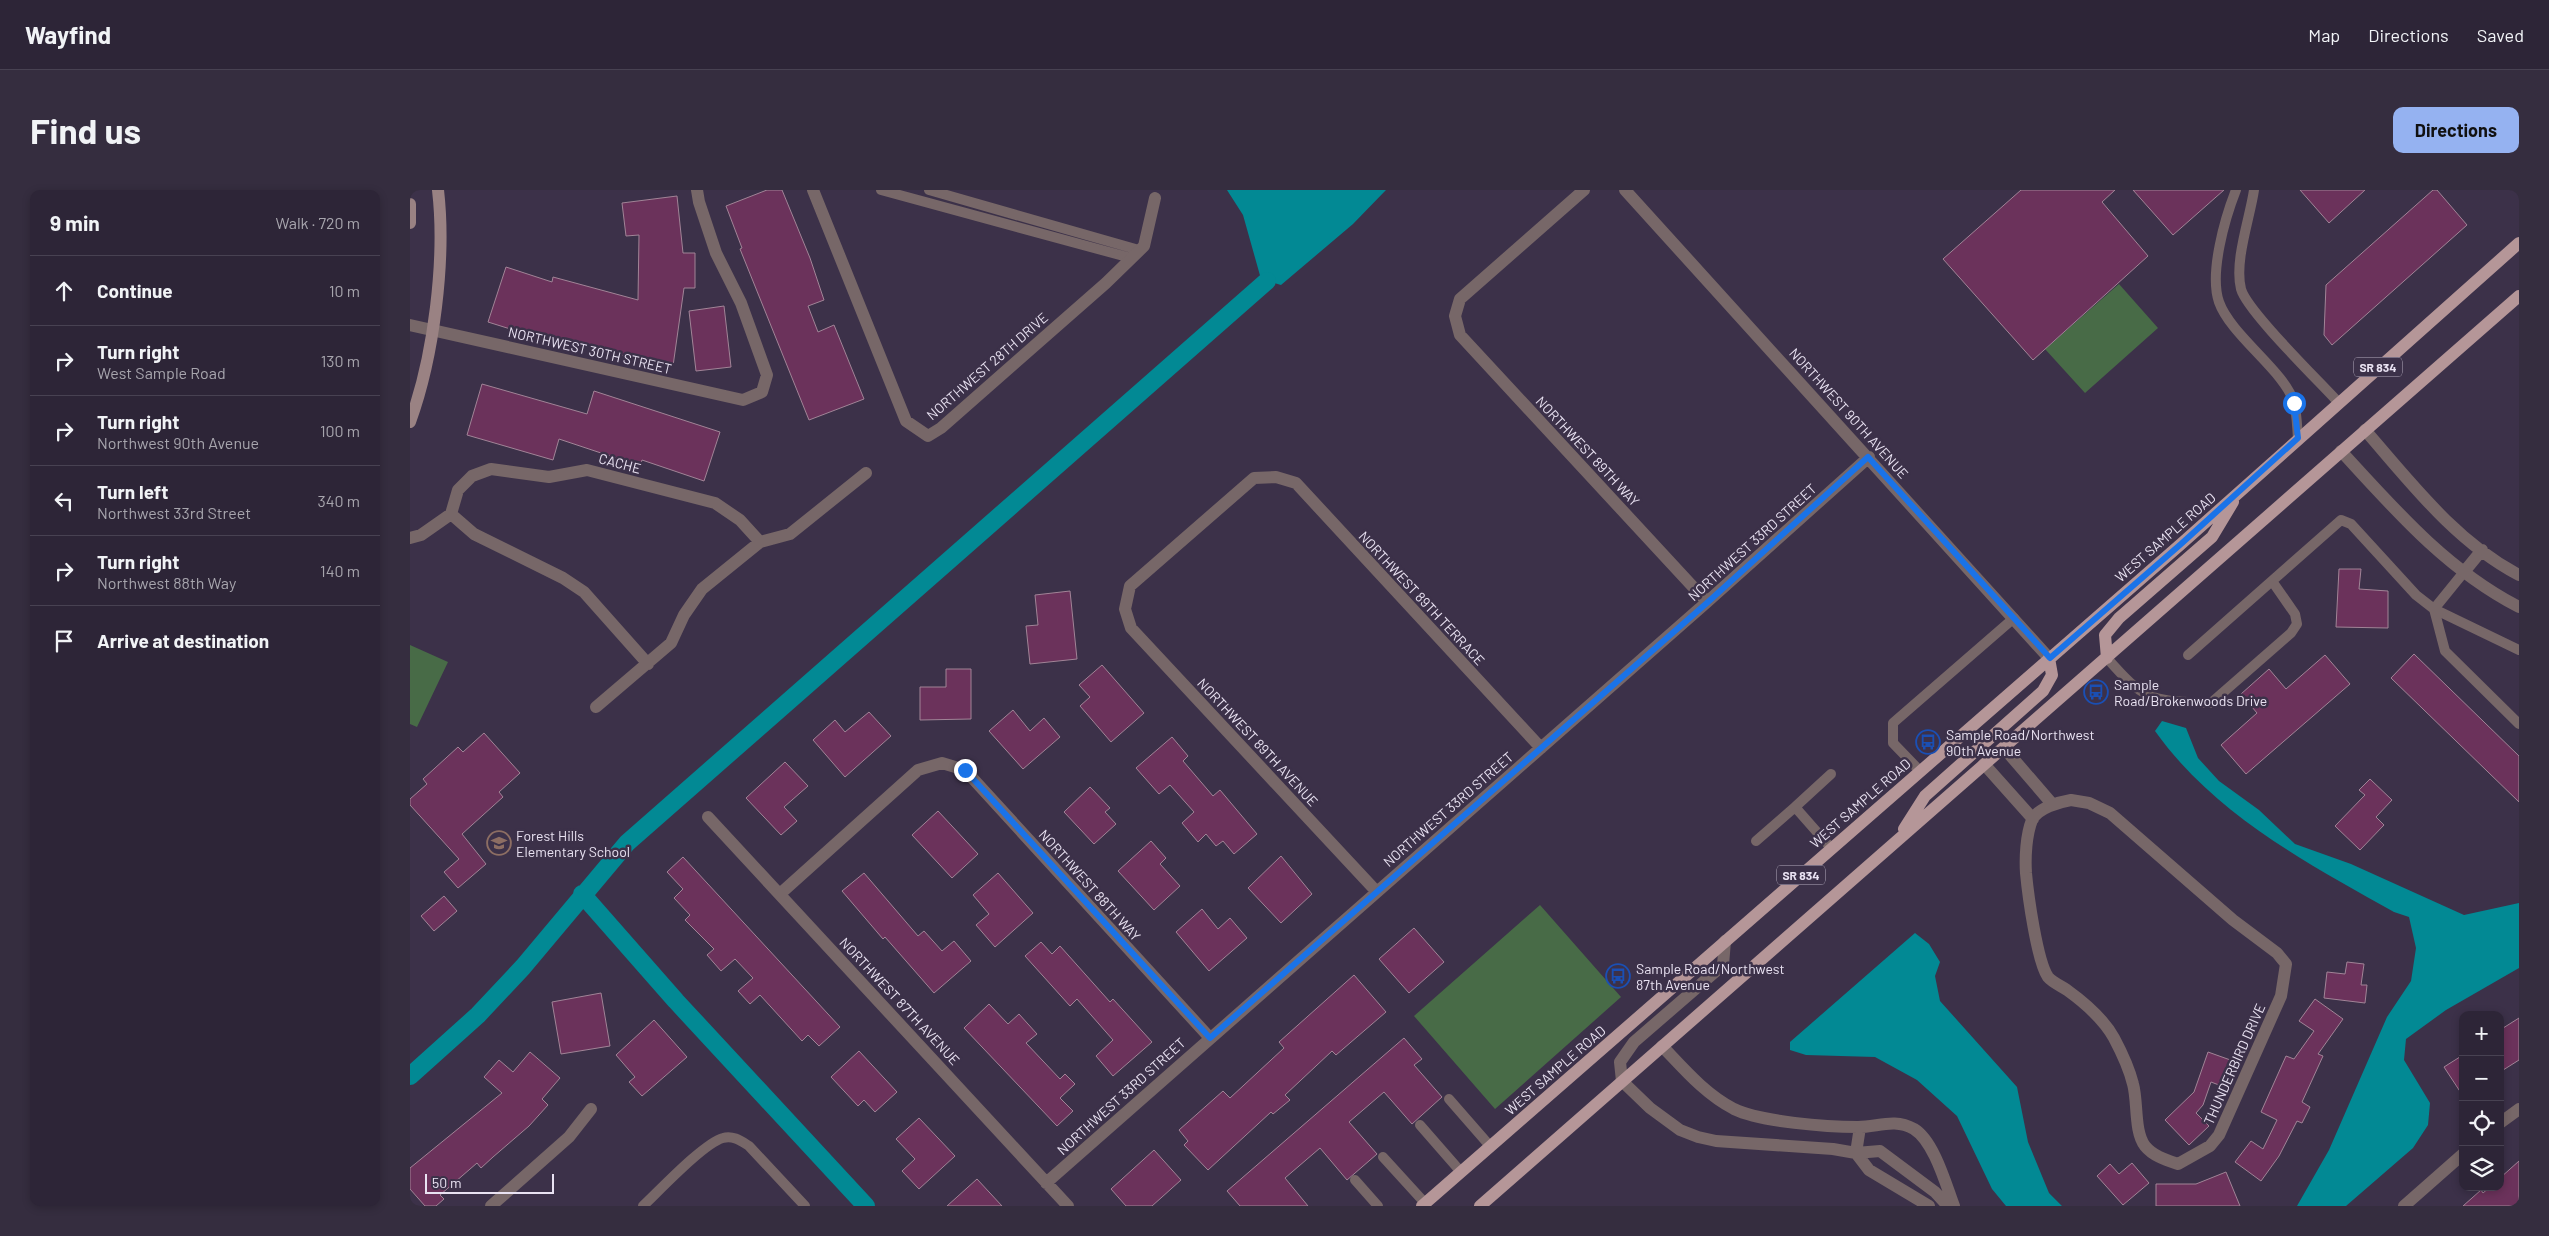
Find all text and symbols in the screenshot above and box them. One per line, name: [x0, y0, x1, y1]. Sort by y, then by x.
text: Wayfind: [25, 20, 111, 49]
text: Map: [2308, 24, 2340, 46]
text: Directions: [2368, 24, 2449, 46]
text: Saved: [2477, 24, 2524, 46]
button: Directions: [2393, 107, 2519, 153]
text: Find us: [30, 109, 141, 151]
text: 9 min: [50, 210, 100, 235]
text: Walk · 720 m: [275, 213, 360, 232]
icon: ahead: [50, 277, 78, 305]
text: Continue: [97, 279, 173, 302]
text: 10 m: [329, 281, 360, 300]
street label: NORTHWEST 28TH DRIVE: [923, 309, 1051, 423]
street label: NORTHWEST 30TH STREET: [507, 323, 674, 377]
text: Turn right: [97, 340, 179, 363]
street label: NORTHWEST 90TH AVENUE: [1786, 344, 1912, 482]
icon: right: [50, 347, 78, 375]
text: 130 m: [321, 351, 360, 370]
road number: SR 834: [2354, 358, 2402, 376]
text: West Sample Road: [97, 363, 226, 382]
route start: [2283, 392, 2306, 415]
street label: NORTHWEST 89TH WAY: [1533, 393, 1643, 509]
text: Turn right: [97, 410, 179, 433]
icon: right: [50, 417, 78, 445]
text: 100 m: [320, 421, 360, 440]
text: Northwest 90th Avenue: [97, 433, 259, 452]
street label: CACHE: [597, 449, 643, 477]
text: Turn left: [97, 480, 168, 503]
street label: NORTHWEST 33RD STREET: [1684, 480, 1820, 604]
icon: left: [50, 487, 78, 515]
street label: WEST SAMPLE ROAD: [2111, 489, 2219, 585]
text: 340 m: [317, 491, 360, 510]
text: Northwest 33rd Street: [97, 503, 251, 522]
street label: NORTHWEST 89TH TERRACE: [1355, 527, 1489, 669]
text: Turn right: [97, 550, 179, 573]
icon: right: [50, 557, 78, 585]
text: 140 m: [320, 561, 360, 580]
text: Northwest 88th Way: [97, 573, 236, 592]
icon: arrive: [50, 627, 78, 655]
text: Arrive at destination: [97, 629, 269, 652]
street label: NORTHWEST 89TH AVENUE: [1194, 674, 1322, 810]
place label: Sample Road/Brokenwoods Drive: [2114, 676, 2267, 709]
bus stop icon: Sample Road/Brokenwoods Drive: [2083, 679, 2109, 705]
place label: Sample Road/Northwest 90th Avenue: [1946, 726, 2095, 759]
bus stop icon: Sample Road/Northwest 90th Avenue: [1915, 729, 1941, 755]
street label: NORTHWEST 33RD STREET: [1379, 748, 1517, 870]
street label: WEST SAMPLE ROAD: [1806, 755, 1914, 851]
route end: [954, 759, 977, 782]
street label: NORTHWEST 88TH WAY: [1036, 826, 1145, 944]
place label: Forest Hills Elementary School: [516, 827, 630, 860]
school or university icon: Forest Hills Elementary School: [486, 830, 512, 856]
road number: SR 834: [1777, 866, 1825, 884]
street label: NORTHWEST 87TH AVENUE: [836, 934, 964, 1068]
place label: Sample Road/Northwest 87th Avenue: [1636, 960, 1785, 993]
bus stop icon: Sample Road/Northwest 87th Avenue: [1605, 963, 1631, 989]
street label: THUNDERBIRD DRIVE: [2200, 1001, 2268, 1127]
map controls: [2459, 1011, 2504, 1191]
button: +: [2459, 1011, 2504, 1056]
street label: WEST SAMPLE ROAD: [1501, 1022, 1609, 1118]
street label: NORTHWEST 33RD STREET: [1053, 1034, 1189, 1158]
button: −: [2459, 1056, 2504, 1101]
button: locate: [2459, 1101, 2504, 1146]
button: layers: [2459, 1146, 2504, 1191]
scale bar: [425, 1171, 554, 1194]
text: 50 m: [432, 1174, 461, 1191]

